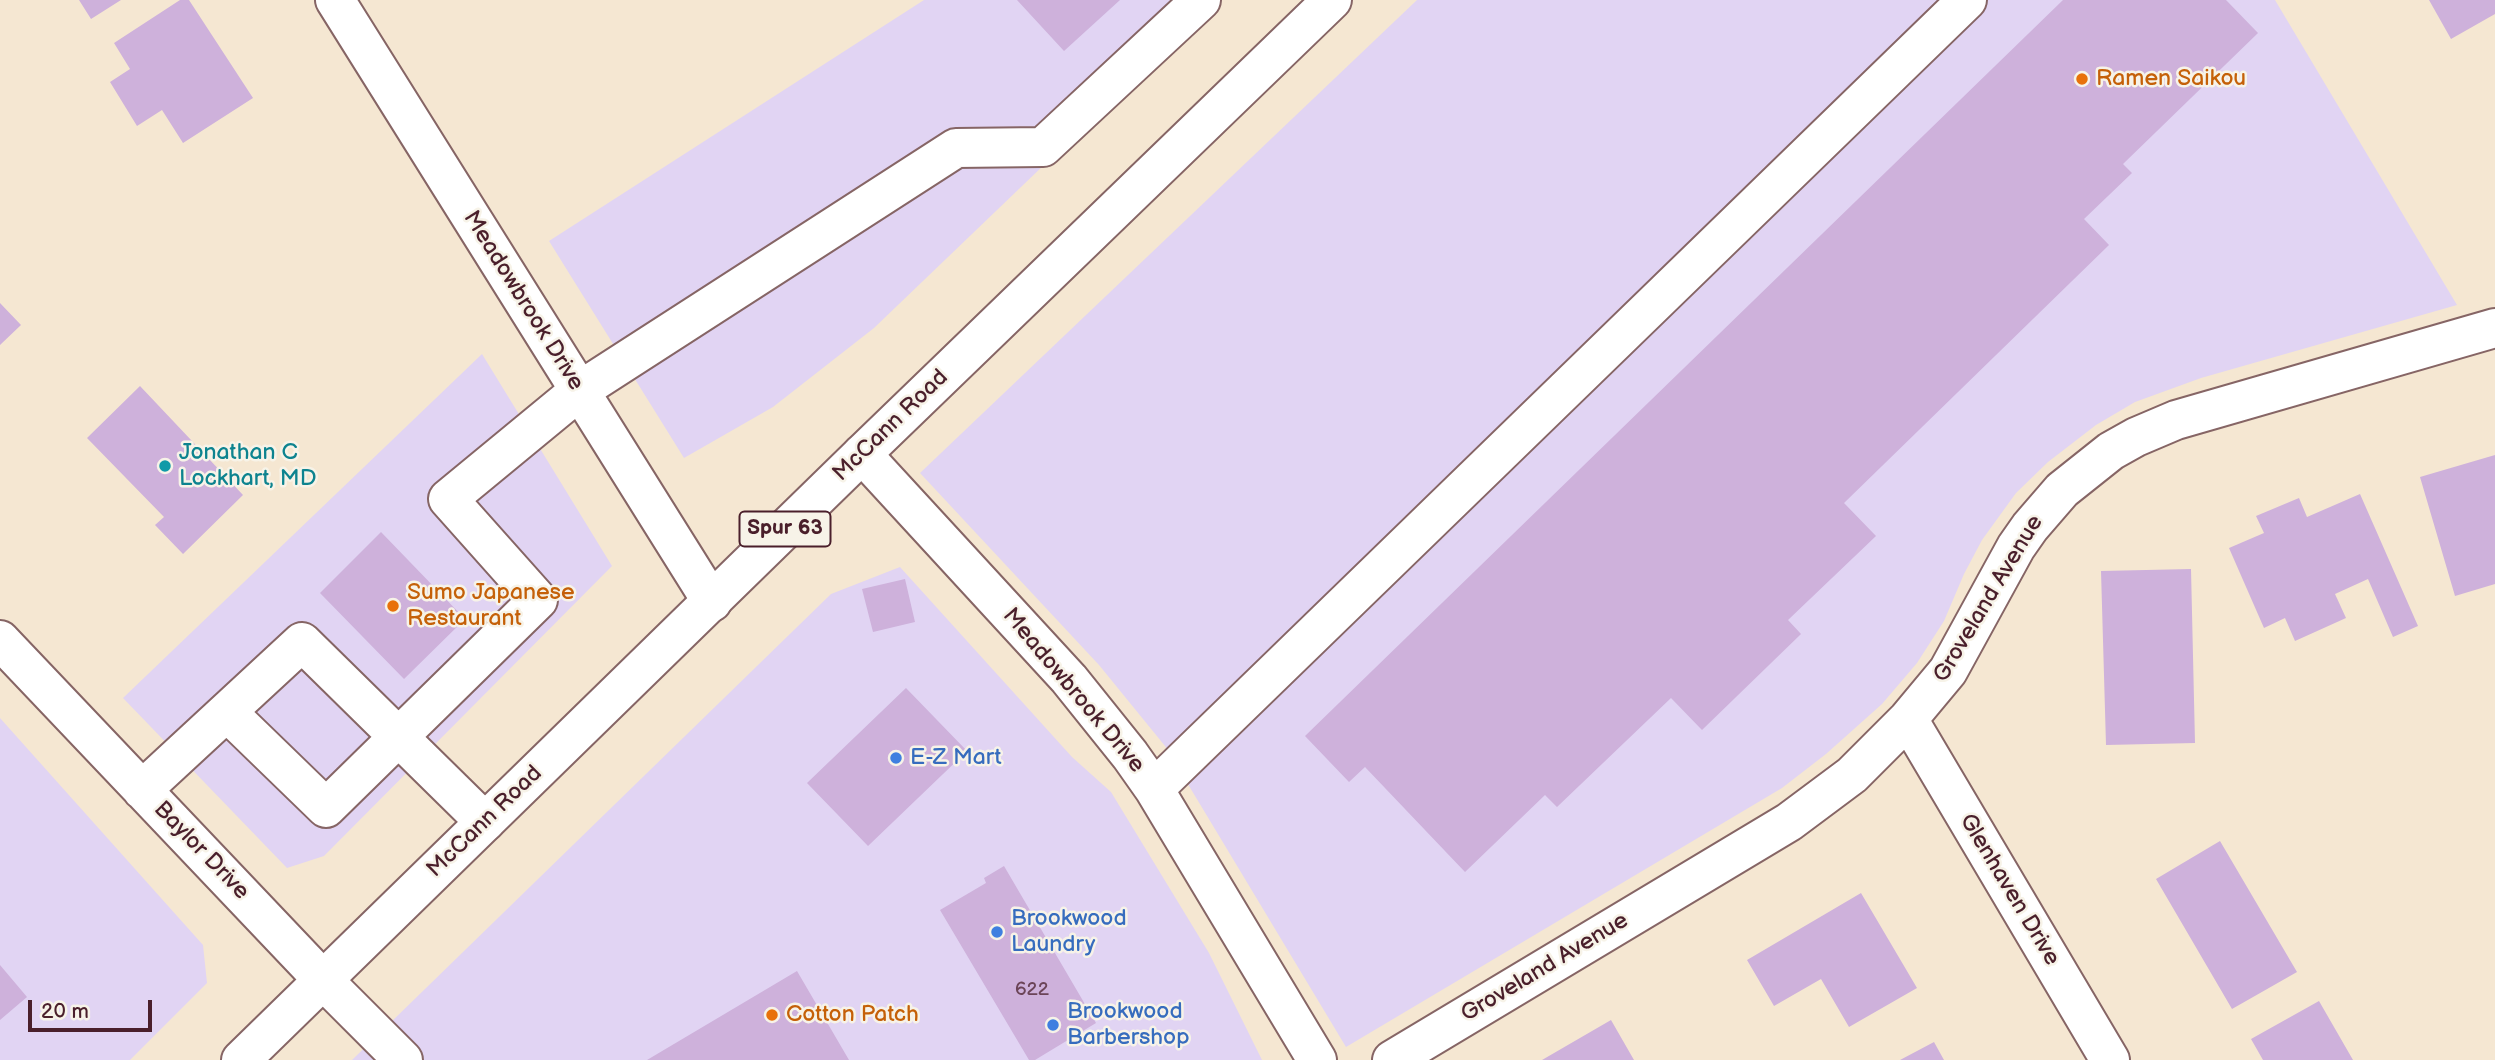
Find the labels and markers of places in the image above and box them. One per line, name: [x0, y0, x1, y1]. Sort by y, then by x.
place label: Ramen Saikou: [2096, 65, 2246, 93]
marker: Ramen Saikou: [2074, 71, 2090, 87]
place label: Jonathan C Lockhart, MD: [179, 439, 316, 493]
marker: Jonathan C Lockhart, MD: [157, 458, 173, 474]
place label: Sumo Japanese Restaurant: [407, 579, 575, 633]
marker: Sumo Japanese Restaurant: [385, 598, 401, 614]
place label: E-Z Mart: [910, 744, 1001, 772]
marker: E-Z Mart: [888, 750, 904, 766]
place label: Brookwood Laundry: [1011, 905, 1127, 959]
marker: Brookwood Laundry: [989, 924, 1005, 940]
place label: Brookwood Barbershop: [1067, 998, 1189, 1052]
place label: Cotton Patch: [786, 1001, 919, 1029]
marker: Cotton Patch: [764, 1007, 780, 1023]
marker: Brookwood Barbershop: [1045, 1017, 1061, 1033]

